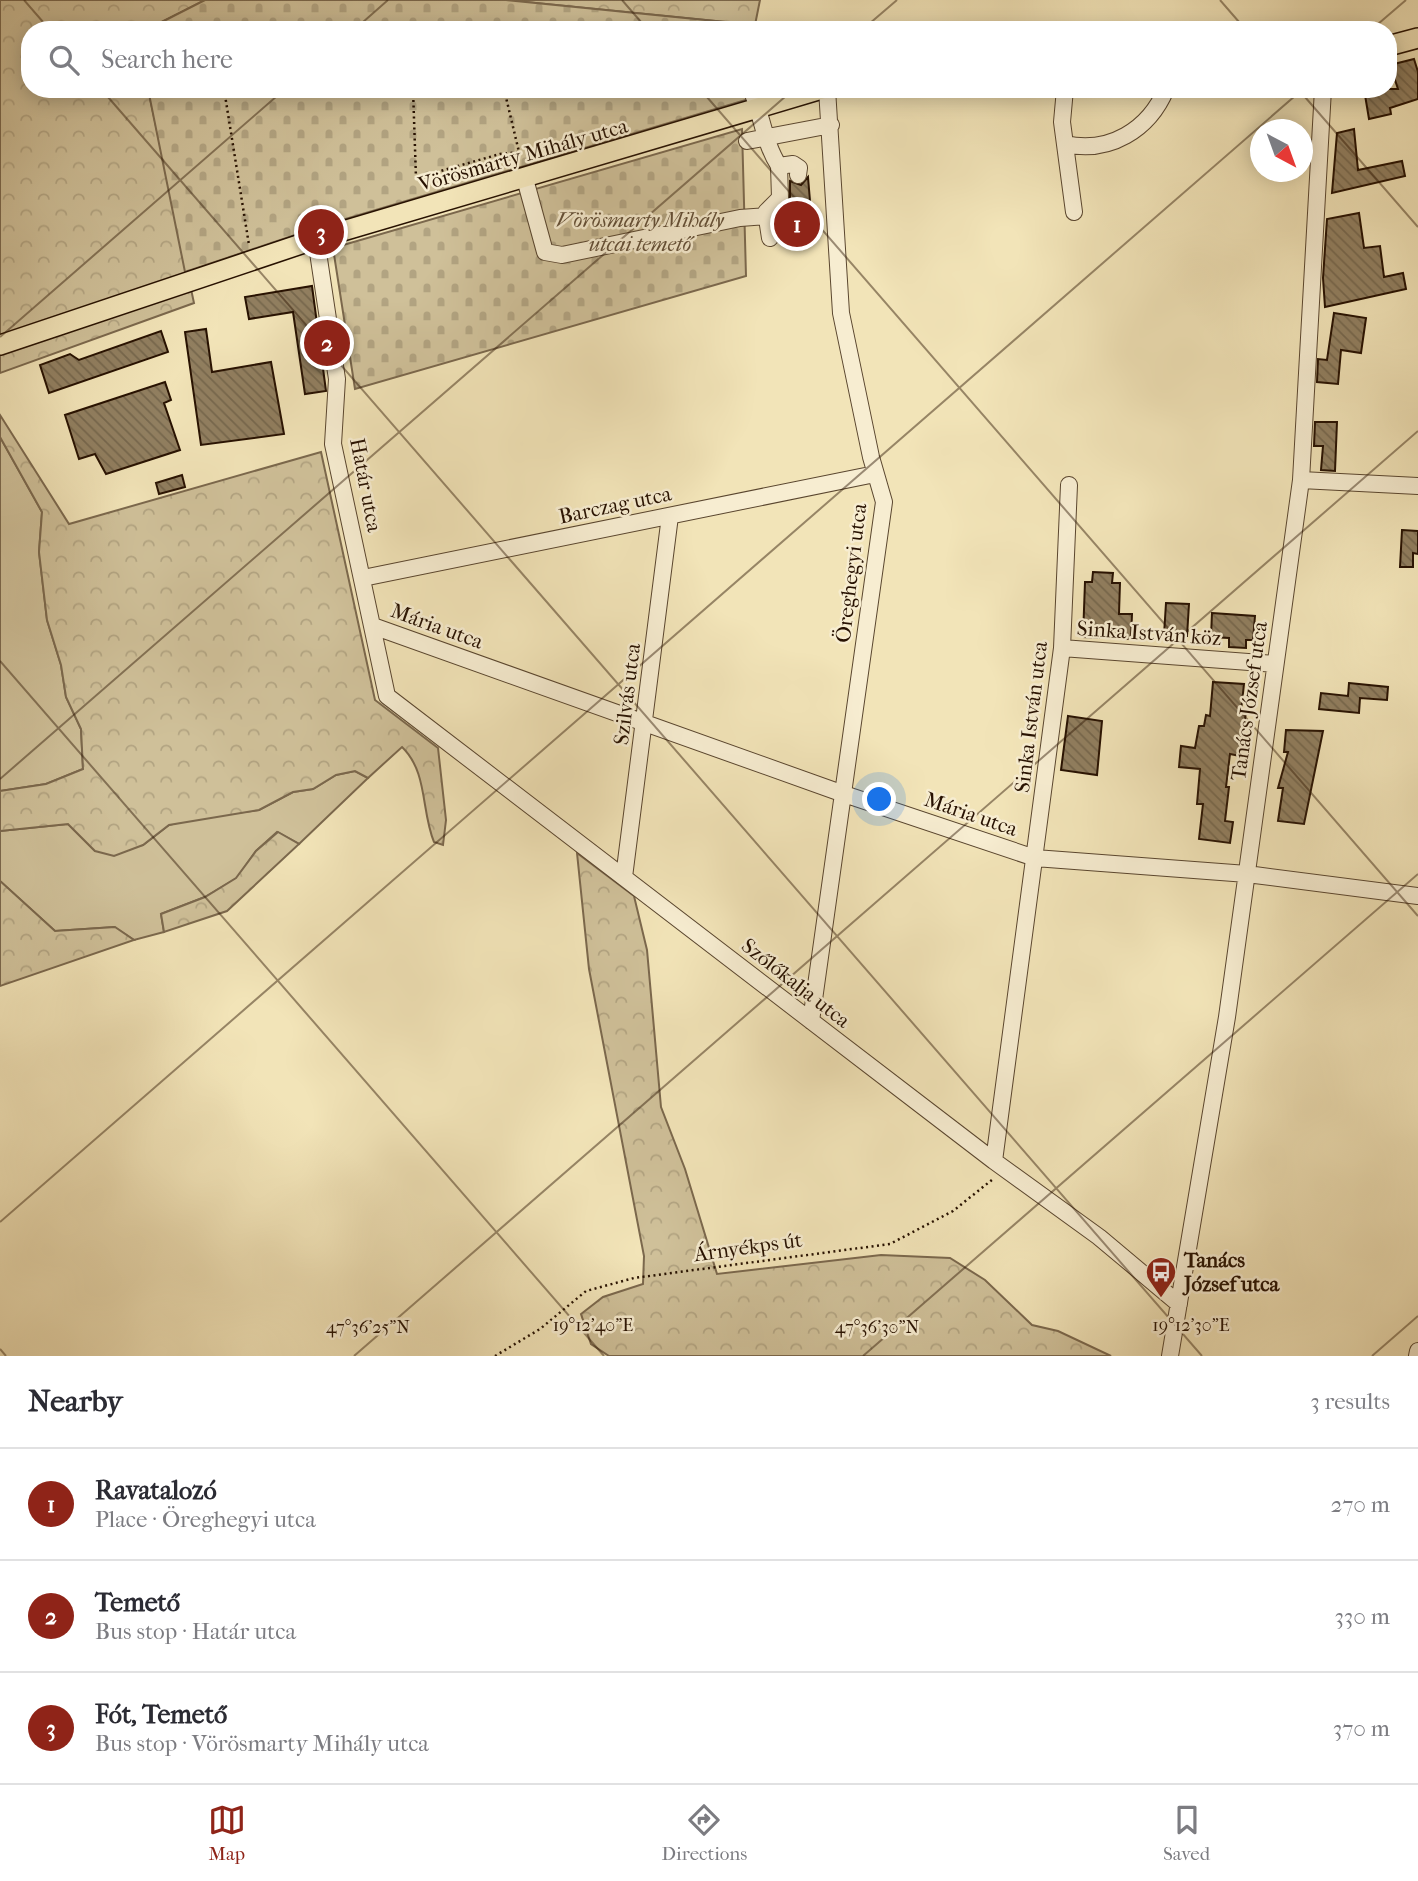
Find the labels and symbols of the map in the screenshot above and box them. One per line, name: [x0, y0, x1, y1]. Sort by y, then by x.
street label: Vörösmarty Mihály utca: [415, 114, 631, 197]
north arrow: [1250, 119, 1313, 182]
pin: 1: [774, 198, 820, 250]
pin: 3: [298, 206, 344, 258]
park label: Vörösmarty Mihály utcai temető: [556, 208, 725, 256]
pin: 2: [304, 317, 350, 369]
street label: Határ utca: [345, 436, 387, 534]
street label: Barczag utca: [557, 481, 674, 529]
street label: Öreghegyi utca: [831, 502, 872, 644]
street label: Mária utca: [388, 598, 487, 654]
street label: Sinka István köz: [1076, 616, 1222, 650]
street label: Tanács József utca: [1226, 619, 1272, 782]
street label: Sinka István utca: [1010, 640, 1052, 794]
street label: Szilvás utca: [609, 641, 645, 746]
your location: [862, 782, 896, 816]
street label: Mária utca: [921, 787, 1021, 841]
street label: Szőlőkalja utca: [737, 933, 855, 1033]
street label: Árnyékps út: [691, 1227, 804, 1267]
place label: Tanács József utca: [1182, 1248, 1280, 1296]
bus stop icon: Tanács József utca: [1144, 1255, 1178, 1299]
text: 19°12'40"E: [553, 1315, 633, 1336]
text: 19°12'30"E: [1152, 1315, 1230, 1336]
text: 47°36'25"N: [326, 1317, 410, 1338]
text: 47°36'30"N: [835, 1317, 920, 1338]

